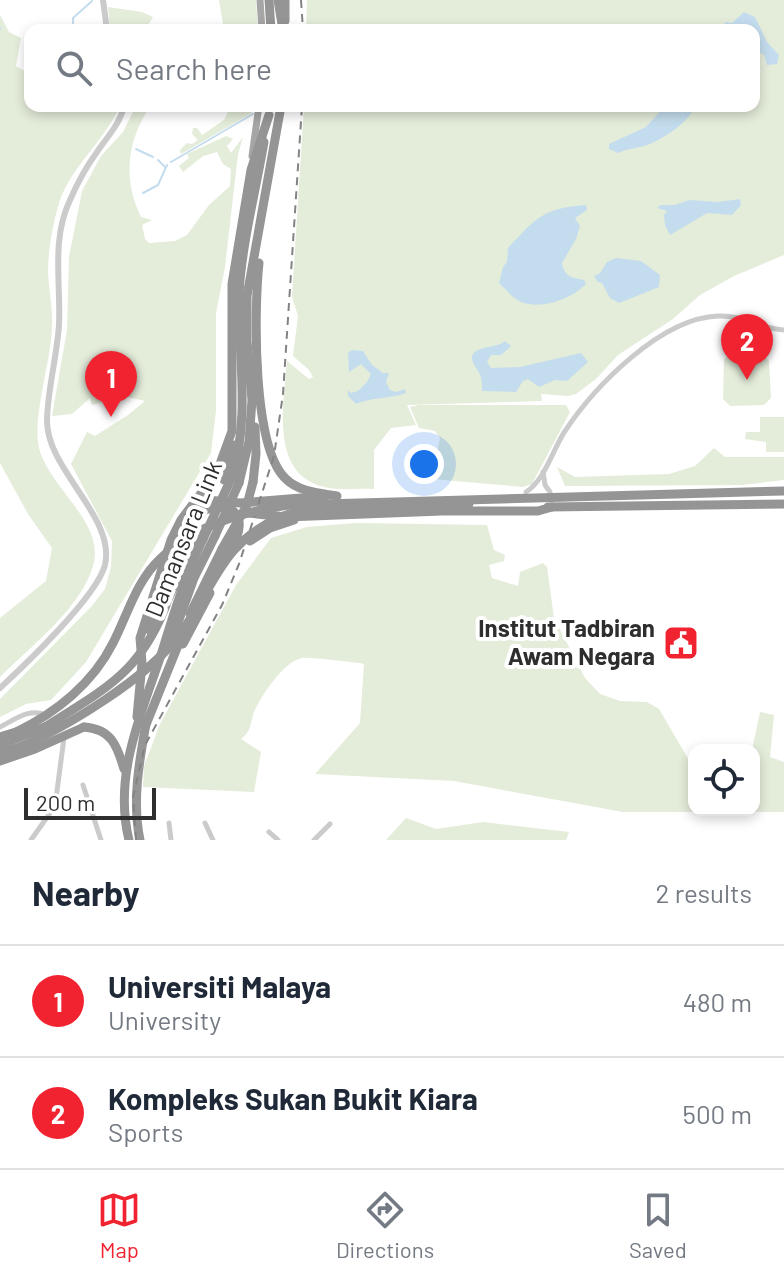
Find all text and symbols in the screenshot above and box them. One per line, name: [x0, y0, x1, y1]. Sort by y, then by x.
search box: [24, 24, 760, 112]
icon: search: [52, 46, 96, 90]
text: Search here: [116, 50, 272, 86]
pin: 2: [721, 314, 773, 380]
pin: 1: [85, 351, 137, 417]
your location: [404, 444, 444, 484]
street label: Damansara Link: [138, 456, 227, 621]
place label: Institut Tadbiran Awam Negara: [478, 613, 655, 670]
public building icon: Institut Tadbiran Awam Negara: [662, 624, 700, 662]
map controls: [688, 744, 760, 816]
button: locate: [688, 744, 760, 816]
scale bar: [24, 784, 156, 820]
text: 200 m: [36, 789, 95, 815]
text: Nearby: [32, 872, 140, 913]
text: 2 results: [656, 877, 752, 908]
text: Universiti Malaya: [108, 968, 331, 1004]
text: 1: [53, 986, 63, 1017]
text: 480 m: [683, 986, 752, 1017]
text: University: [108, 1004, 221, 1035]
text: Kompleks Sukan Bukit Kiara: [108, 1080, 478, 1116]
text: 2: [51, 1098, 65, 1129]
text: 500 m: [683, 1098, 752, 1129]
text: Sports: [108, 1116, 183, 1147]
tab: Map: [97, 1188, 141, 1262]
tab: Directions: [336, 1188, 434, 1262]
tab: Saved: [629, 1188, 687, 1262]

